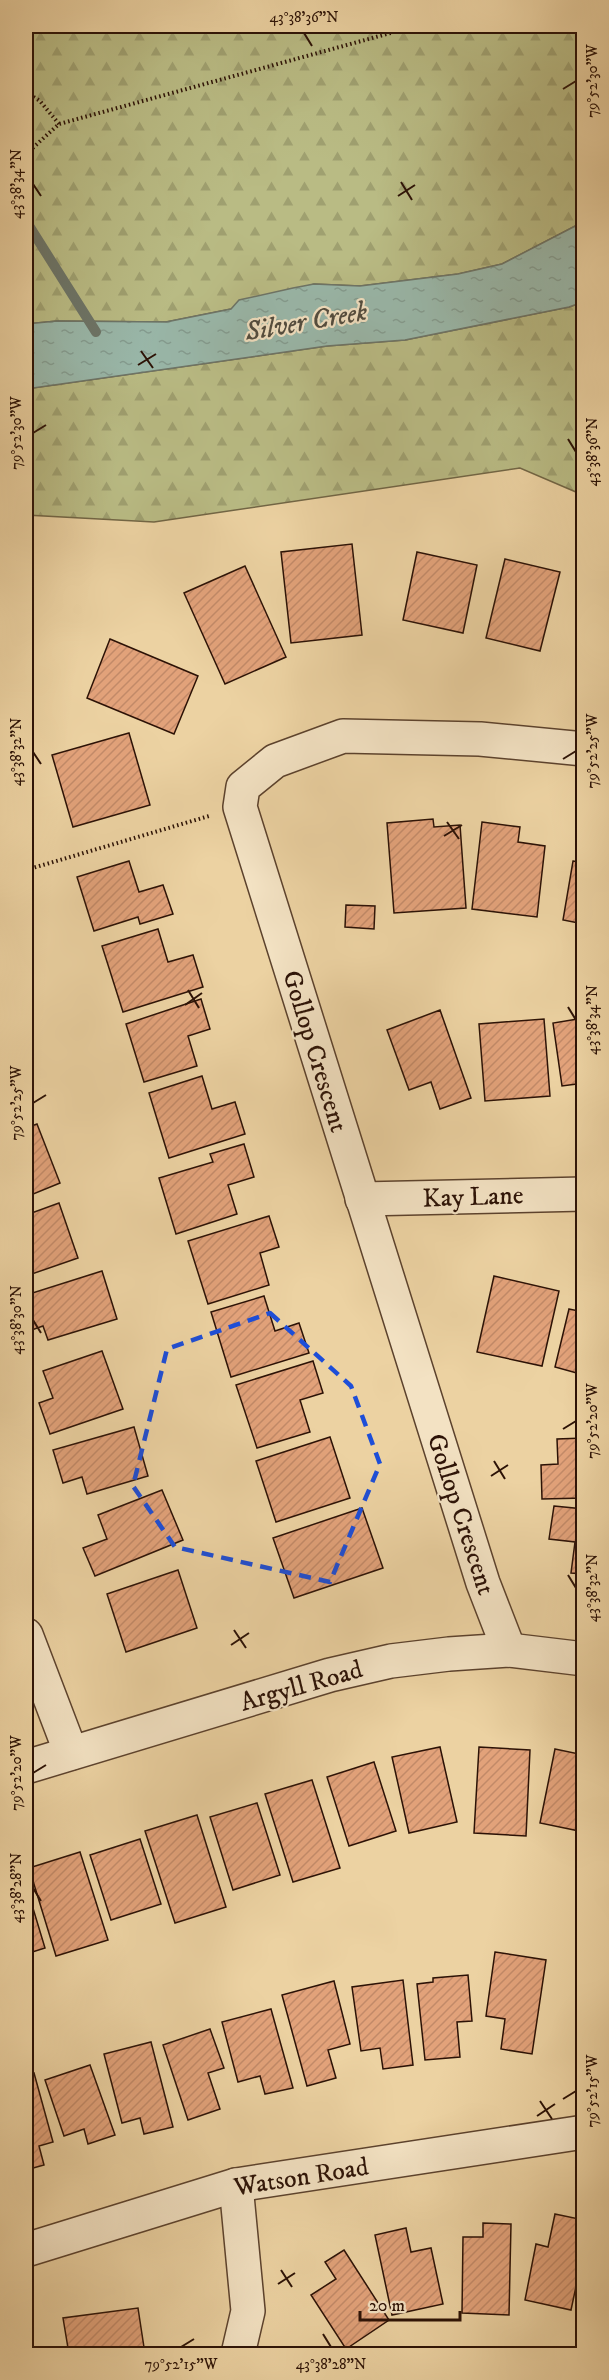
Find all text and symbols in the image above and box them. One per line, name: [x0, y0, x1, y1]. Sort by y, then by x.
text: 43°38'36"N: [269, 8, 339, 27]
text: 79°52'30"W: [583, 44, 602, 118]
text: 43°38'34"N: [7, 149, 26, 219]
water label: Silver Creek: [241, 294, 371, 350]
text: 79°52'30"W: [7, 396, 26, 470]
text: 43°38'36"N: [583, 417, 602, 487]
text: 79°52'25"W: [583, 713, 602, 788]
text: 43°38'32"N: [7, 718, 26, 786]
street label: Gollop Crescent: [274, 967, 355, 1136]
text: 43°38'34"N: [583, 985, 602, 1055]
text: 79°52'25"W: [7, 1065, 26, 1140]
street label: Kay Lane: [422, 1179, 524, 1216]
text: 43°38'30"N: [7, 1285, 26, 1355]
text: 79°52'20"W: [583, 1383, 602, 1459]
street label: Gollop Crescent: [419, 1430, 502, 1599]
text: 43°38'32"N: [583, 1554, 602, 1622]
street label: Argyll Road: [236, 1653, 367, 1720]
text: 79°52'20"W: [7, 1735, 26, 1811]
text: 43°38'28"N: [7, 1853, 26, 1923]
text: 79°52'15"W: [583, 2054, 602, 2127]
street label: Watson Road: [231, 2151, 371, 2205]
scale bar: [360, 2284, 460, 2322]
text: 20 m: [369, 2295, 405, 2317]
text: 79°52'15"W: [145, 2355, 218, 2374]
text: 43°38'28"N: [296, 2355, 366, 2374]

